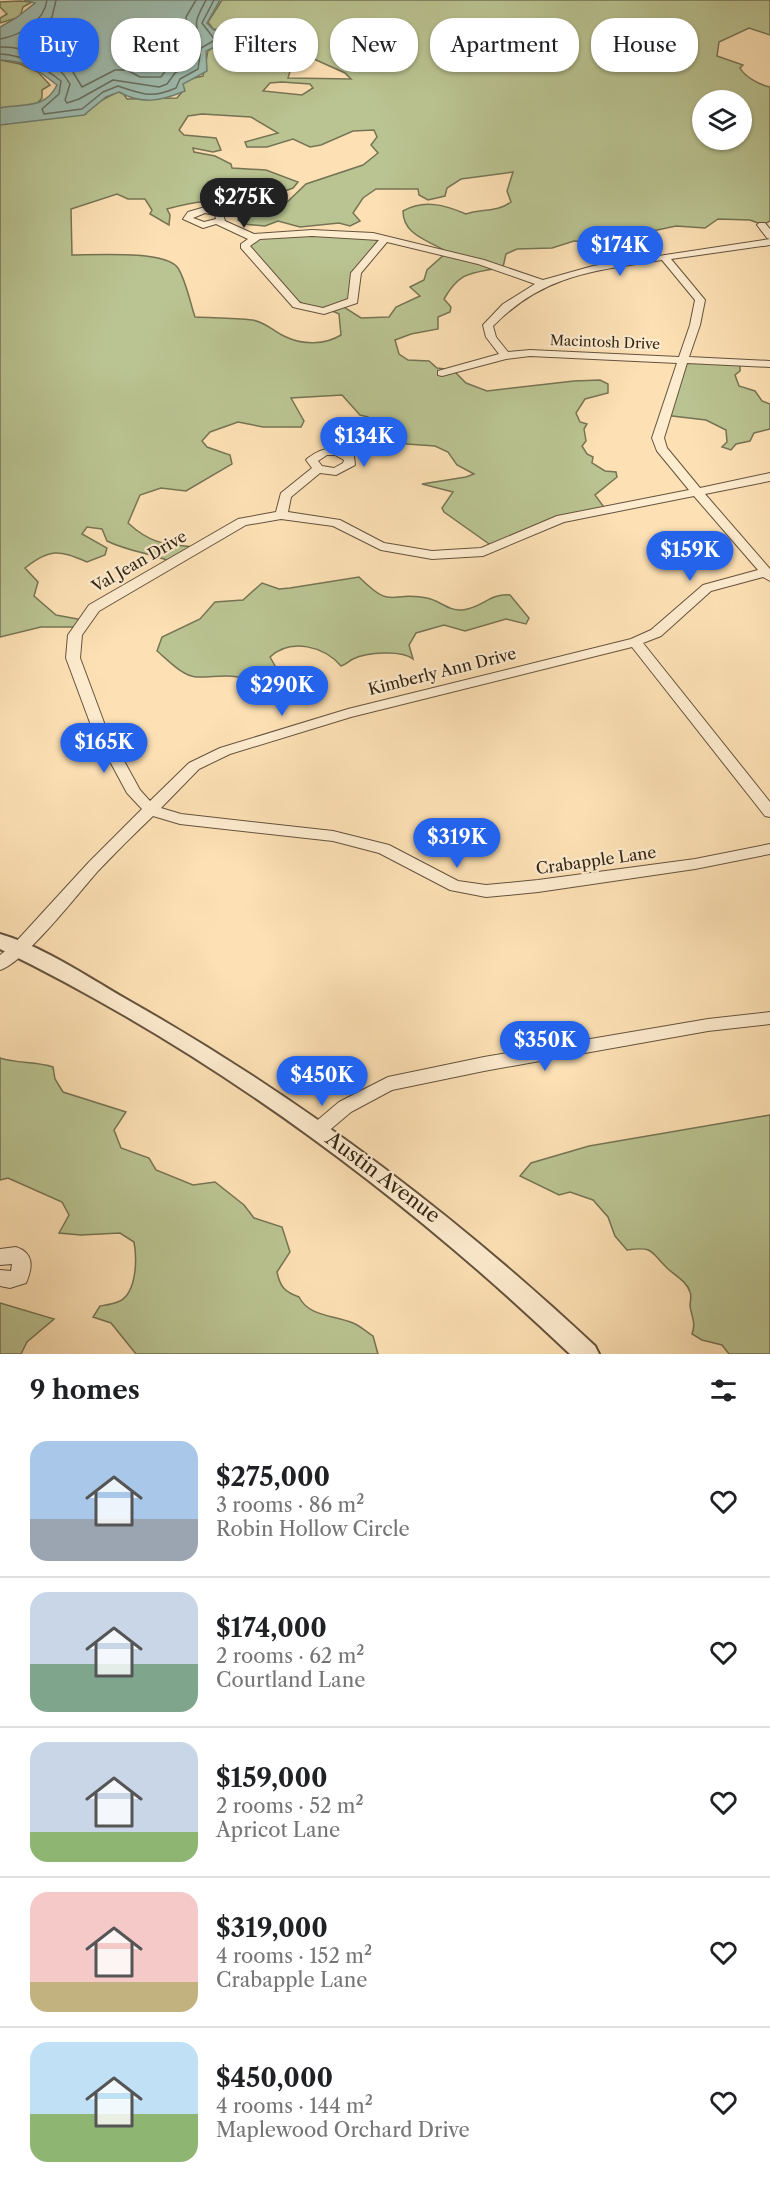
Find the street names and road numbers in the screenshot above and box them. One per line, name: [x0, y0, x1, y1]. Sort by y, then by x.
street label: Macintosh Drive: [550, 331, 661, 353]
street label: Val Jean Drive: [87, 526, 190, 597]
street label: Kimberly Ann Drive: [366, 643, 518, 699]
street label: Crabapple Lane: [535, 842, 657, 878]
street label: Austin Avenue: [320, 1126, 445, 1228]

